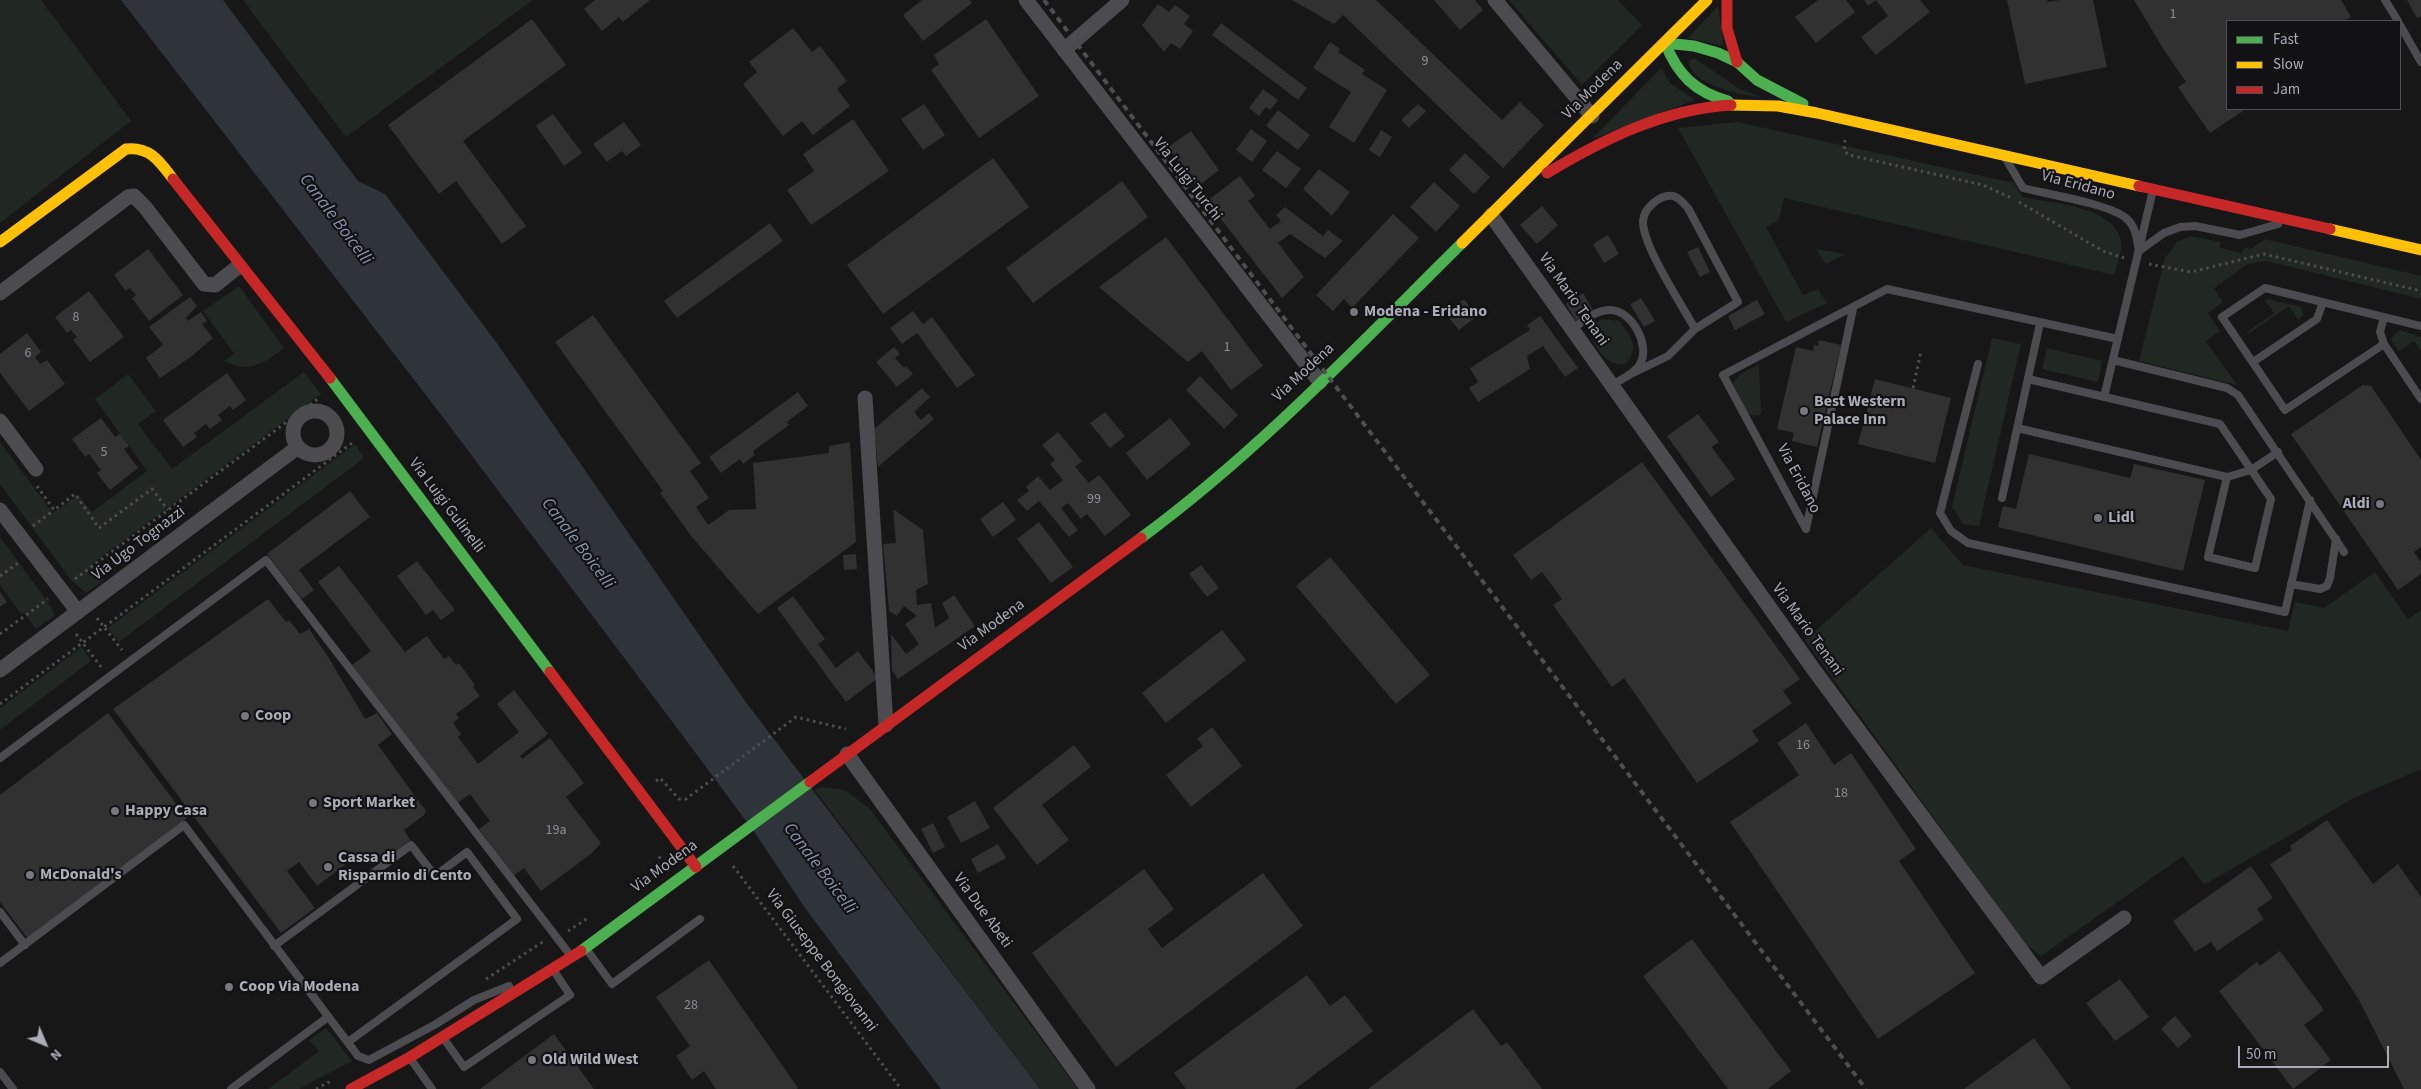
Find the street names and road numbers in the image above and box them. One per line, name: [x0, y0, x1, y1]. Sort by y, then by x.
street label: Via Modena: [1559, 56, 1627, 124]
street label: Via Luigi Turchi: [1148, 134, 1226, 226]
street label: Via Eridano: [2039, 167, 2117, 205]
street label: Via Mario Tenani: [1534, 250, 1612, 350]
street label: Via Modena: [1269, 340, 1339, 406]
street label: Via Eridano: [1772, 441, 1824, 517]
street label: Via Luigi Gulinelli: [404, 455, 488, 557]
street label: Via Ugo Tognazzi: [89, 503, 189, 585]
street label: Via Mario Tenani: [1767, 580, 1847, 680]
street label: Via Modena: [955, 595, 1029, 657]
street label: Via Modena: [628, 836, 702, 898]
street label: Via Due Abeti: [948, 870, 1016, 952]
street label: Via Giuseppe Bongiovanni: [761, 886, 881, 1036]

